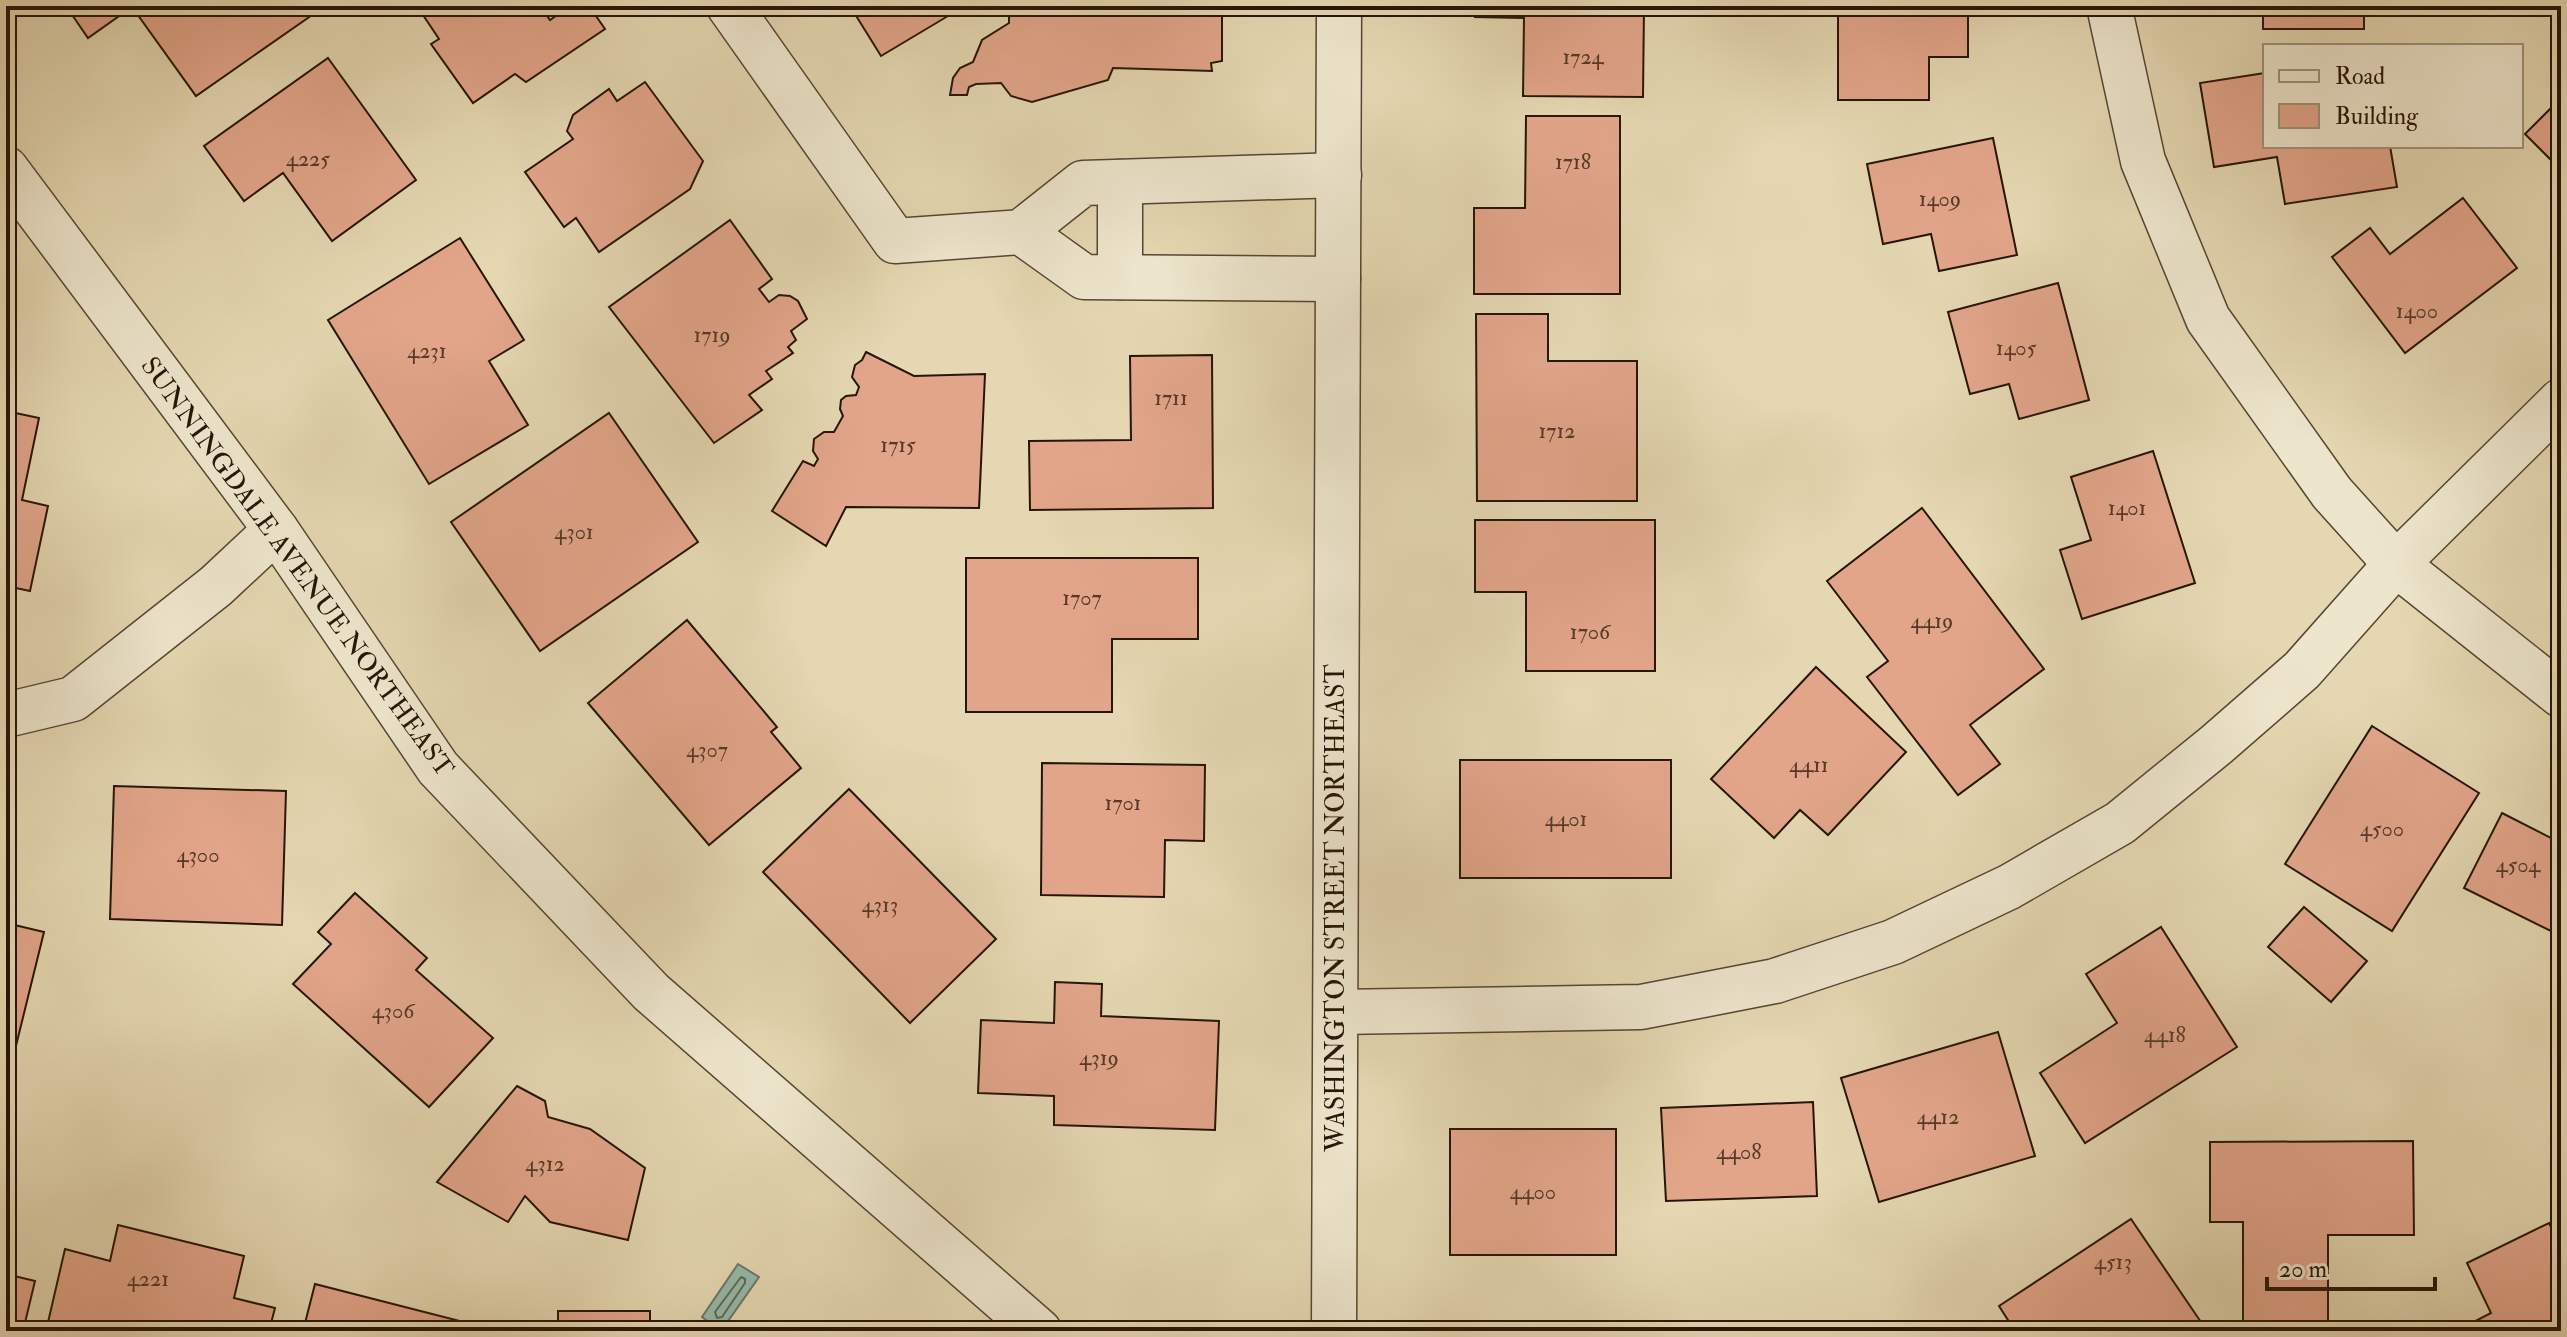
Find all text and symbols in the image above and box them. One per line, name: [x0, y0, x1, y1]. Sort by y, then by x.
house number: 1724: [1563, 43, 1605, 71]
legend: [2263, 44, 2523, 148]
text: Road: [2335, 61, 2385, 92]
text: Building: [2335, 101, 2419, 132]
house number: 4225: [286, 145, 330, 173]
house number: 1718: [1555, 148, 1591, 176]
house number: 1409: [1919, 185, 1961, 213]
house number: 1400: [2396, 297, 2438, 325]
house number: 1719: [694, 321, 731, 349]
house number: 1405: [1996, 334, 2037, 362]
house number: 4231: [407, 337, 447, 365]
street label: SUNNINGDALE AVENUE NORTHEAST: [134, 351, 460, 783]
house number: 1711: [1154, 384, 1188, 412]
house number: 1712: [1539, 417, 1575, 445]
house number: 1715: [880, 431, 916, 459]
house number: 1401: [2108, 494, 2146, 522]
house number: 4301: [554, 518, 594, 546]
house number: 1707: [1062, 584, 1102, 612]
house number: 4419: [1911, 607, 1953, 635]
house number: 1706: [1570, 618, 1612, 646]
street label: WASHINGTON STREET NORTHEAST: [1320, 664, 1352, 1153]
house number: 4307: [686, 736, 728, 764]
house number: 4411: [1789, 751, 1829, 779]
house number: 1701: [1105, 789, 1141, 817]
house number: 4401: [1545, 805, 1587, 833]
house number: 4500: [2360, 815, 2404, 843]
house number: 4300: [177, 841, 219, 869]
house number: 4504: [2496, 851, 2541, 879]
house number: 4313: [862, 891, 898, 919]
house number: 4306: [372, 997, 416, 1025]
house number: 4418: [2144, 1021, 2186, 1049]
house number: 4319: [1079, 1044, 1119, 1072]
house number: 4412: [1917, 1103, 1959, 1131]
house number: 4408: [1716, 1138, 1762, 1166]
house number: 4312: [525, 1150, 565, 1178]
house number: 4400: [1510, 1178, 1556, 1206]
scale bar: [2267, 1241, 2435, 1291]
house number: 4513: [2094, 1248, 2132, 1276]
text: 20 m: [2279, 1254, 2328, 1285]
house number: 4221: [127, 1265, 169, 1293]

